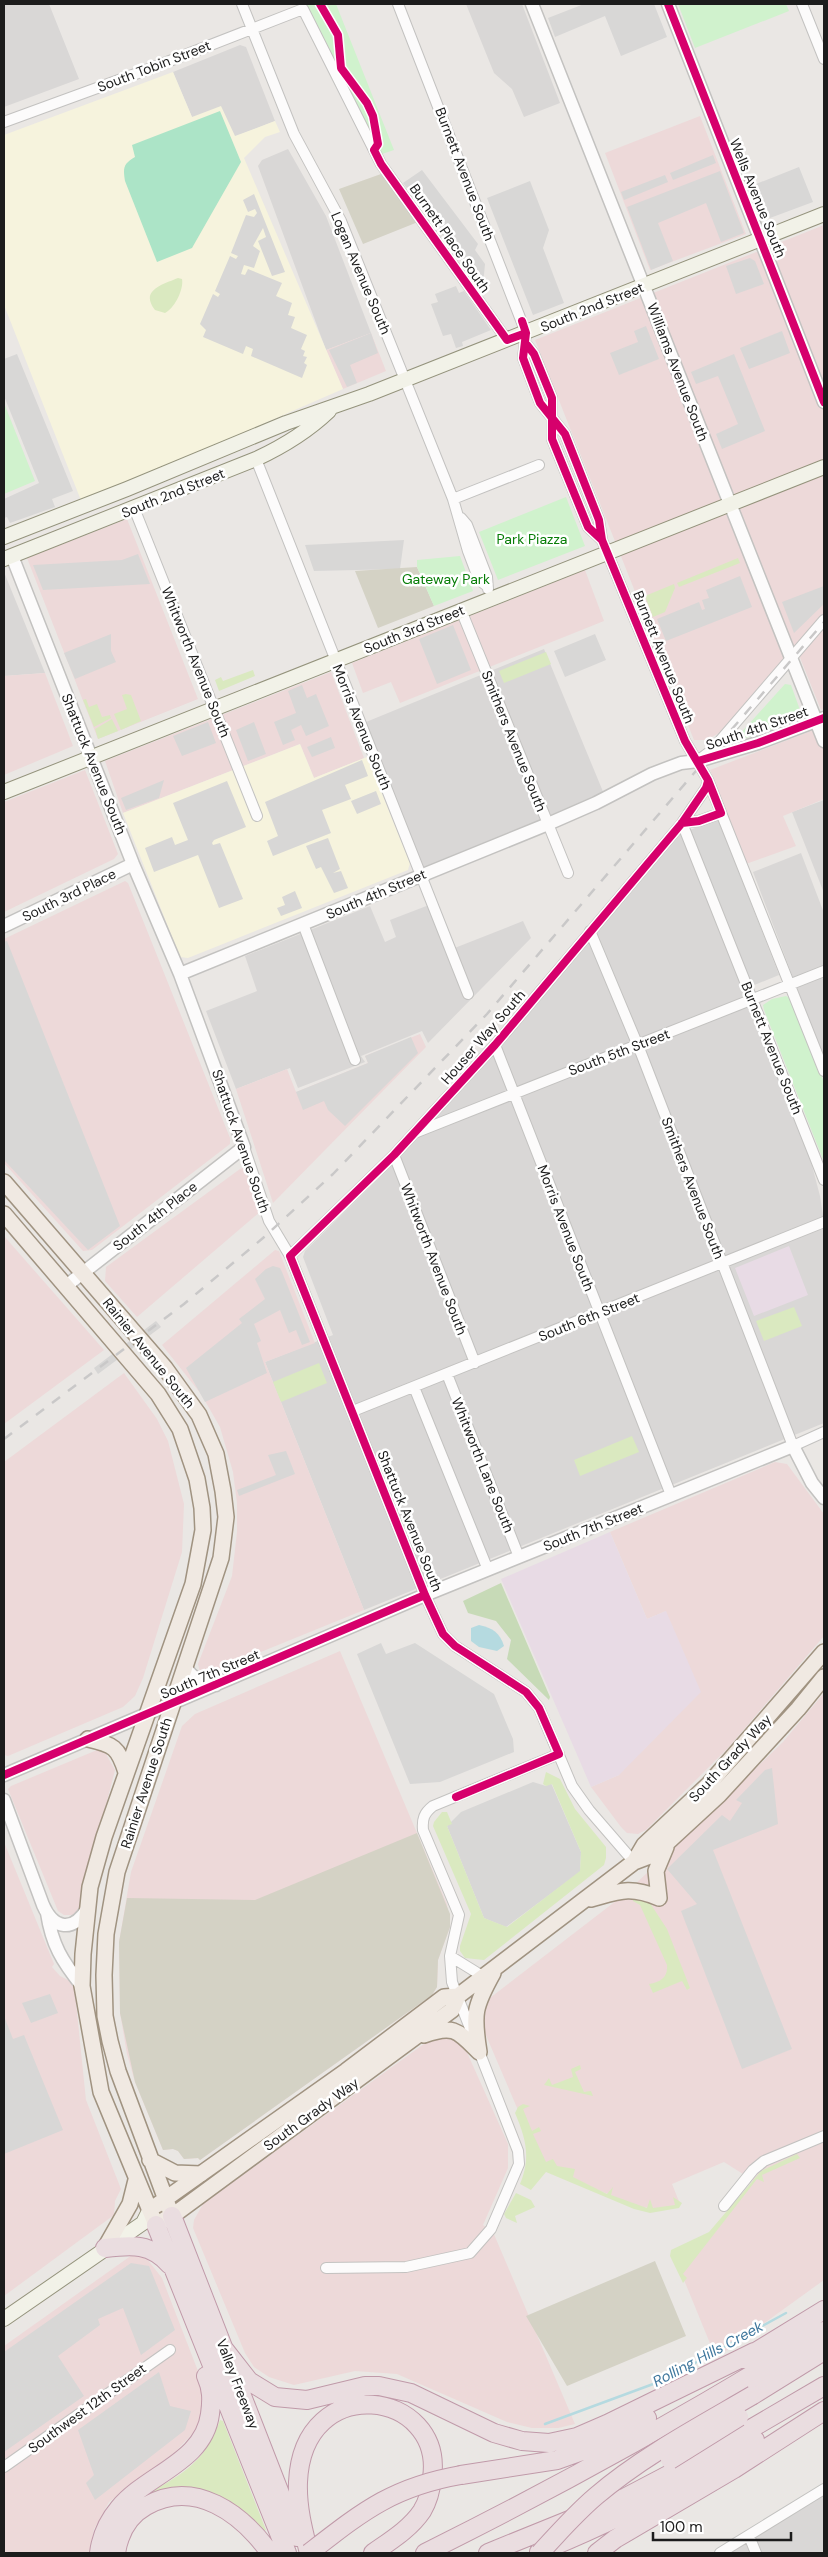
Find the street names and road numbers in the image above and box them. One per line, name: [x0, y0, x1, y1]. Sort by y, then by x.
street label: South Tobin Street: [95, 36, 213, 96]
street label: Burnett Avenue South: [431, 105, 499, 243]
street label: Wells Avenue South: [726, 136, 790, 260]
street label: Burnett Place South: [406, 180, 494, 296]
street label: Logan Avenue South: [327, 209, 395, 337]
street label: South 2nd Street: [538, 278, 646, 336]
street label: Williams Avenue South: [643, 300, 713, 444]
street label: South 2nd Street: [119, 464, 227, 522]
street label: Whitworth Avenue South: [158, 584, 234, 740]
street label: Burnett Avenue South: [629, 588, 699, 726]
street label: South 3rd Street: [361, 601, 467, 657]
street label: Morris Avenue South: [329, 662, 395, 792]
street label: Smithers Avenue South: [477, 668, 551, 814]
street label: Shattuck Avenue South: [57, 691, 131, 837]
street label: South 4th Street: [703, 702, 811, 754]
street label: South 3rd Place: [19, 864, 119, 925]
street label: South 4th Street: [323, 865, 429, 923]
street label: Burnett Avenue South: [737, 979, 807, 1117]
street label: Houser Way South: [437, 986, 529, 1088]
street label: South 5th Street: [566, 1024, 672, 1080]
street label: Shattuck Avenue South: [208, 1067, 274, 1215]
street label: Smithers Avenue South: [658, 1114, 728, 1262]
street label: Morris Avenue South: [534, 1162, 598, 1294]
street label: South 4th Place: [109, 1177, 201, 1255]
street label: Whitworth Avenue South: [397, 1181, 471, 1337]
street label: South 6th Street: [536, 1289, 642, 1345]
street label: Rainier Avenue South: [99, 1294, 199, 1412]
street label: Whitworth Lane South: [448, 1395, 518, 1535]
street label: Shattuck Avenue South: [373, 1448, 447, 1594]
street label: South 7th Street: [540, 1499, 646, 1555]
street label: South 7th Street: [158, 1645, 262, 1703]
street label: South Grady Way: [685, 1710, 775, 1806]
street label: Rainier Avenue South: [116, 1715, 176, 1851]
street label: South Grady Way: [260, 2073, 362, 2155]
street label: Valley Freeway: [213, 2336, 264, 2432]
street label: Southwest 12th Street: [24, 2359, 150, 2457]

